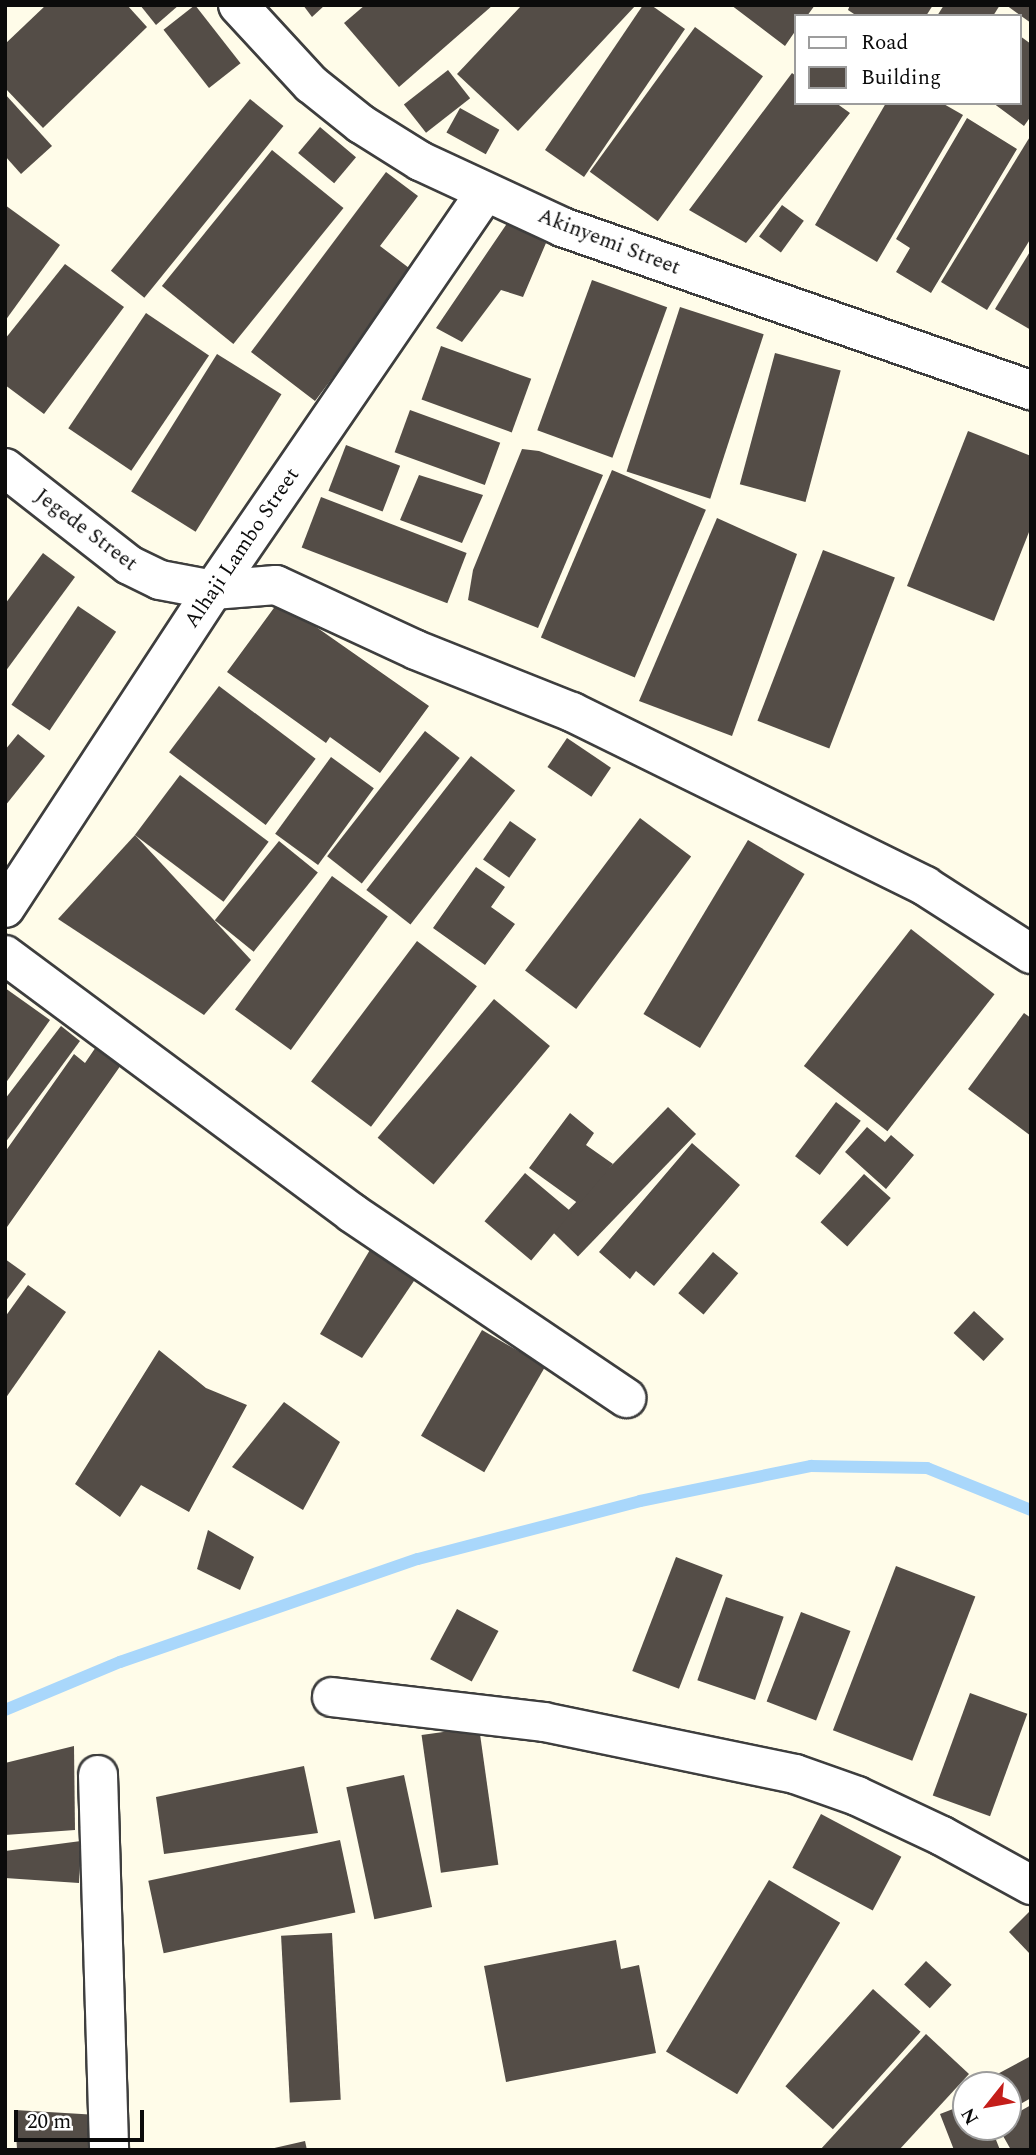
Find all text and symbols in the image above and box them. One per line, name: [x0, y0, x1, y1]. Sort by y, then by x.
legend: [794, 14, 1022, 105]
text: Road: [861, 27, 908, 59]
text: Building: [861, 62, 941, 94]
street label: Akinyemi Street: [534, 203, 684, 281]
street label: Alhaji Lambo Street: [179, 463, 305, 633]
street label: Jegede Street: [30, 483, 142, 577]
north arrow: [952, 2071, 1022, 2141]
scale bar: [18, 2096, 147, 2140]
text: N: [954, 2102, 987, 2130]
text: 20 m: [27, 2106, 71, 2138]

